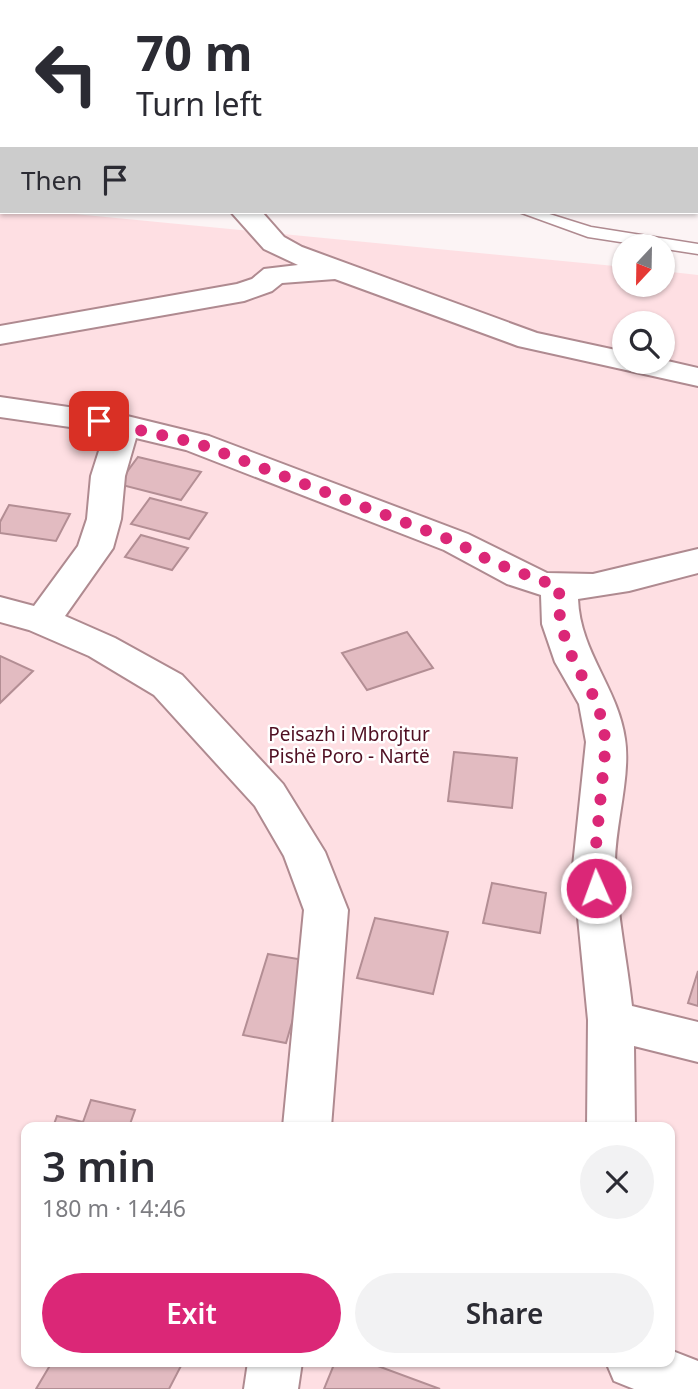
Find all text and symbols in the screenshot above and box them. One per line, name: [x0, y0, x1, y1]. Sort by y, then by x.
text: 70 m: [136, 19, 253, 85]
icon: left: [21, 28, 112, 119]
text: Turn left: [136, 82, 262, 125]
icon: arrive: [96, 161, 134, 199]
text: Then: [21, 162, 82, 198]
north arrow: [612, 234, 676, 298]
map controls: [612, 234, 675, 374]
button: search: [612, 311, 675, 374]
pin: [69, 391, 129, 451]
icon: arrive: [80, 402, 118, 440]
park label: Peisazh i Mbrojtur Pishë Poro - Nartë: [268, 721, 430, 769]
position arrow: [559, 851, 633, 925]
text: 3 min: [42, 1137, 156, 1194]
button: close: [580, 1145, 654, 1219]
text: 180 m · 14:46: [42, 1192, 186, 1224]
button: Exit: [42, 1273, 341, 1353]
button: Share: [355, 1273, 654, 1353]

